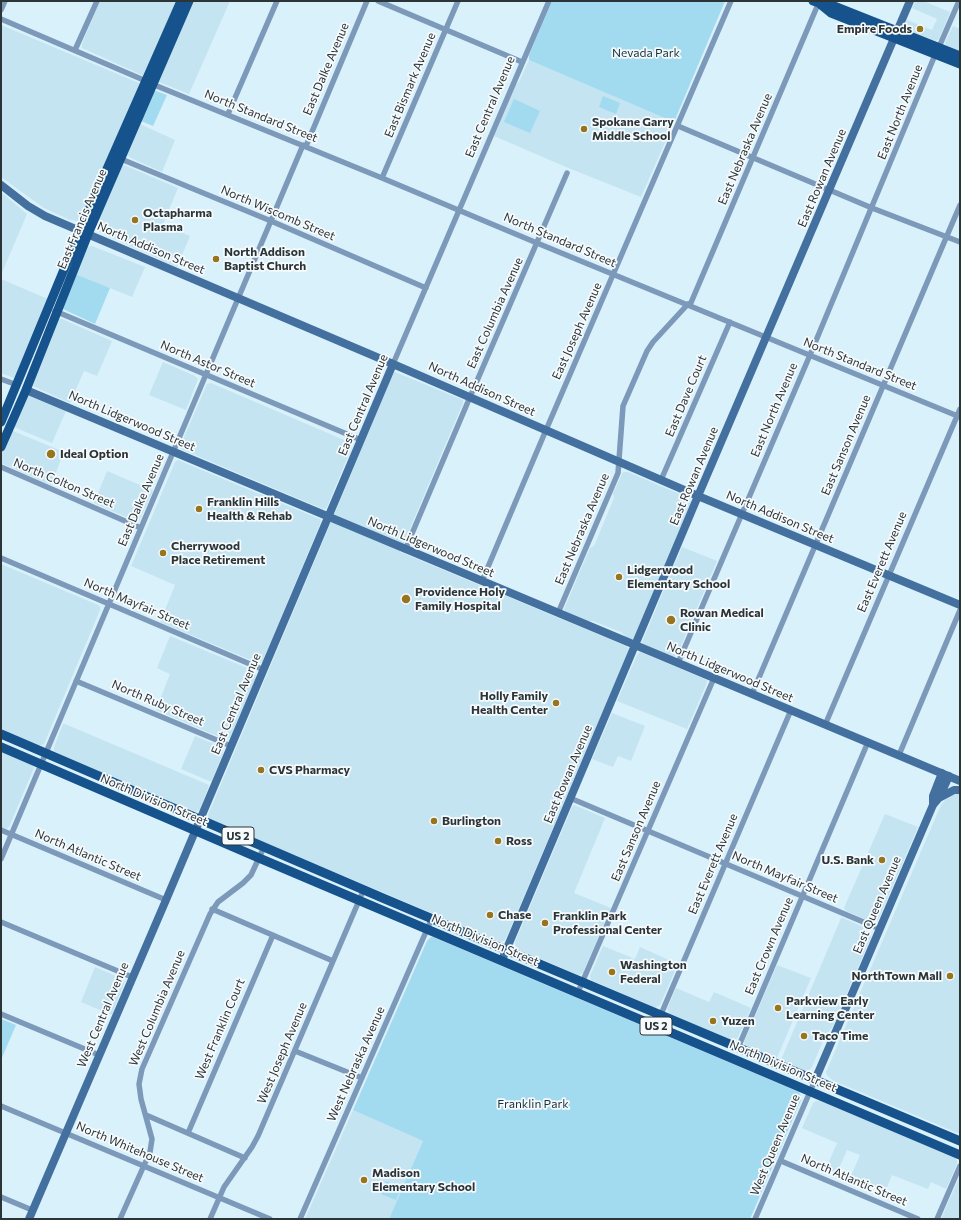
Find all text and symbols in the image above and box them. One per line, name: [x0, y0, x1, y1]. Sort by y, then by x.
street label: East Dalke Avenue: [300, 21, 352, 117]
place label: Empire Foods: [837, 22, 912, 36]
marker: Empire Foods: [915, 24, 925, 34]
street label: East Bismark Avenue: [381, 30, 439, 140]
park label: Nevada Park: [612, 46, 680, 60]
street label: East Central Avenue: [462, 54, 518, 160]
street label: East North Avenue: [874, 62, 926, 162]
street label: North Standard Street: [202, 87, 320, 145]
street label: East Nebraska Avenue: [715, 91, 775, 207]
place label: Spokane Garry Middle School: [592, 115, 674, 143]
marker: Spokane Garry Middle School: [579, 124, 589, 134]
street label: East Rowan Avenue: [795, 127, 849, 229]
street label: East Francis Avenue: [54, 167, 110, 271]
street label: North Wiscomb Street: [219, 182, 337, 244]
place label: Octapharma Plasma: [143, 206, 212, 234]
street label: North Standard Street: [501, 210, 619, 270]
marker: Octapharma Plasma: [130, 215, 140, 225]
street label: North Addison Street: [95, 219, 207, 277]
place label: North Addison Baptist Church: [224, 245, 306, 273]
marker: North Addison Baptist Church: [211, 254, 221, 264]
street label: East Columbia Avenue: [464, 255, 526, 371]
street label: East Joseph Avenue: [549, 280, 605, 382]
street label: North Standard Street: [801, 335, 919, 393]
street label: North Astor Street: [158, 337, 258, 391]
street label: East Central Avenue: [335, 352, 391, 458]
street label: East Dave Court: [662, 353, 710, 439]
street label: North Addison Street: [426, 359, 538, 419]
street label: East North Avenue: [748, 361, 800, 459]
street label: North Lidgerwood Street: [66, 388, 198, 454]
street label: East Sanson Avenue: [818, 392, 874, 498]
street label: East Rowan Avenue: [667, 425, 721, 527]
place label: Ideal Option: [60, 447, 128, 461]
marker: Ideal Option: [45, 448, 57, 460]
street label: East Dalke Avenue: [115, 452, 167, 548]
street label: North Colton Street: [11, 455, 117, 511]
street label: East Nebraska Avenue: [552, 471, 612, 587]
street label: North Addison Street: [724, 488, 836, 546]
place label: Franklin Hills Health & Rehab: [207, 495, 292, 523]
marker: Franklin Hills Health & Rehab: [194, 504, 204, 514]
street label: East Everett Avenue: [854, 509, 910, 615]
street label: North Lidgerwood Street: [365, 514, 497, 580]
place label: Cherrywood Place Retirement: [171, 539, 265, 567]
marker: Cherrywood Place Retirement: [158, 548, 168, 558]
place label: Lidgerwood Elementary School: [627, 563, 730, 591]
marker: Lidgerwood Elementary School: [614, 572, 624, 582]
street label: North Mayfair Street: [82, 575, 192, 633]
place label: Providence Holy Family Hospital: [415, 585, 505, 613]
marker: Providence Holy Family Hospital: [400, 593, 412, 605]
place label: Rowan Medical Clinic: [680, 606, 764, 634]
marker: Rowan Medical Clinic: [665, 614, 677, 626]
street label: North Lidgerwood Street: [664, 639, 796, 705]
street label: East Central Avenue: [208, 651, 264, 757]
street label: North Ruby Street: [110, 677, 206, 729]
place label: Holly Family Health Center: [471, 689, 548, 717]
marker: Holly Family Health Center: [551, 698, 561, 708]
street label: East Rowan Avenue: [541, 723, 595, 825]
place label: CVS Pharmacy: [269, 763, 350, 777]
marker: CVS Pharmacy: [256, 765, 266, 775]
street label: North Division Street: [98, 771, 210, 829]
street label: East Sanson Avenue: [608, 778, 664, 884]
street label: East Everett Avenue: [685, 811, 741, 917]
place label: Burlington: [442, 814, 501, 828]
marker: Burlington: [429, 816, 439, 826]
street label: North Atlantic Street: [33, 826, 143, 884]
road number: US 2: [222, 827, 254, 845]
place label: Ross: [506, 834, 532, 848]
marker: Ross: [493, 836, 503, 846]
street label: North Mayfair Street: [730, 848, 840, 906]
place label: U.S. Bank: [822, 853, 874, 867]
street label: East Queen Avenue: [850, 854, 904, 956]
marker: U.S. Bank: [877, 855, 887, 865]
street label: East Crown Avenue: [742, 895, 796, 997]
place label: Chase: [498, 908, 531, 922]
place label: Franklin Park Professional Center: [553, 909, 662, 937]
marker: Chase: [485, 910, 495, 920]
street label: North Division Street: [429, 911, 541, 969]
marker: Franklin Park Professional Center: [540, 918, 550, 928]
street label: West Columbia Avenue: [126, 948, 188, 1068]
place label: Washington Federal: [620, 958, 687, 986]
street label: West Central Avenue: [74, 960, 132, 1070]
marker: Washington Federal: [607, 967, 617, 977]
place label: NorthTown Mall: [852, 969, 942, 983]
marker: NorthTown Mall: [945, 971, 955, 981]
street label: West Franklin Court: [192, 976, 248, 1082]
place label: Parkview Early Learning Center: [786, 994, 874, 1022]
street label: West Joseph Avenue: [254, 1000, 310, 1106]
marker: Parkview Early Learning Center: [773, 1003, 783, 1013]
street label: West Nebraska Avenue: [324, 1004, 388, 1124]
place label: Yuzen: [721, 1014, 755, 1028]
marker: Yuzen: [708, 1016, 718, 1026]
road number: US 2: [640, 1017, 672, 1035]
place label: Taco Time: [812, 1029, 868, 1043]
marker: Taco Time: [799, 1031, 809, 1041]
street label: North Division Street: [727, 1037, 839, 1095]
street label: West Queen Avenue: [747, 1092, 803, 1198]
park label: Franklin Park: [497, 1097, 569, 1111]
street label: North Whitehouse Street: [74, 1119, 206, 1185]
street label: North Atlantic Street: [799, 1151, 909, 1209]
place label: Madison Elementary School: [372, 1166, 475, 1194]
marker: Madison Elementary School: [359, 1175, 369, 1185]

